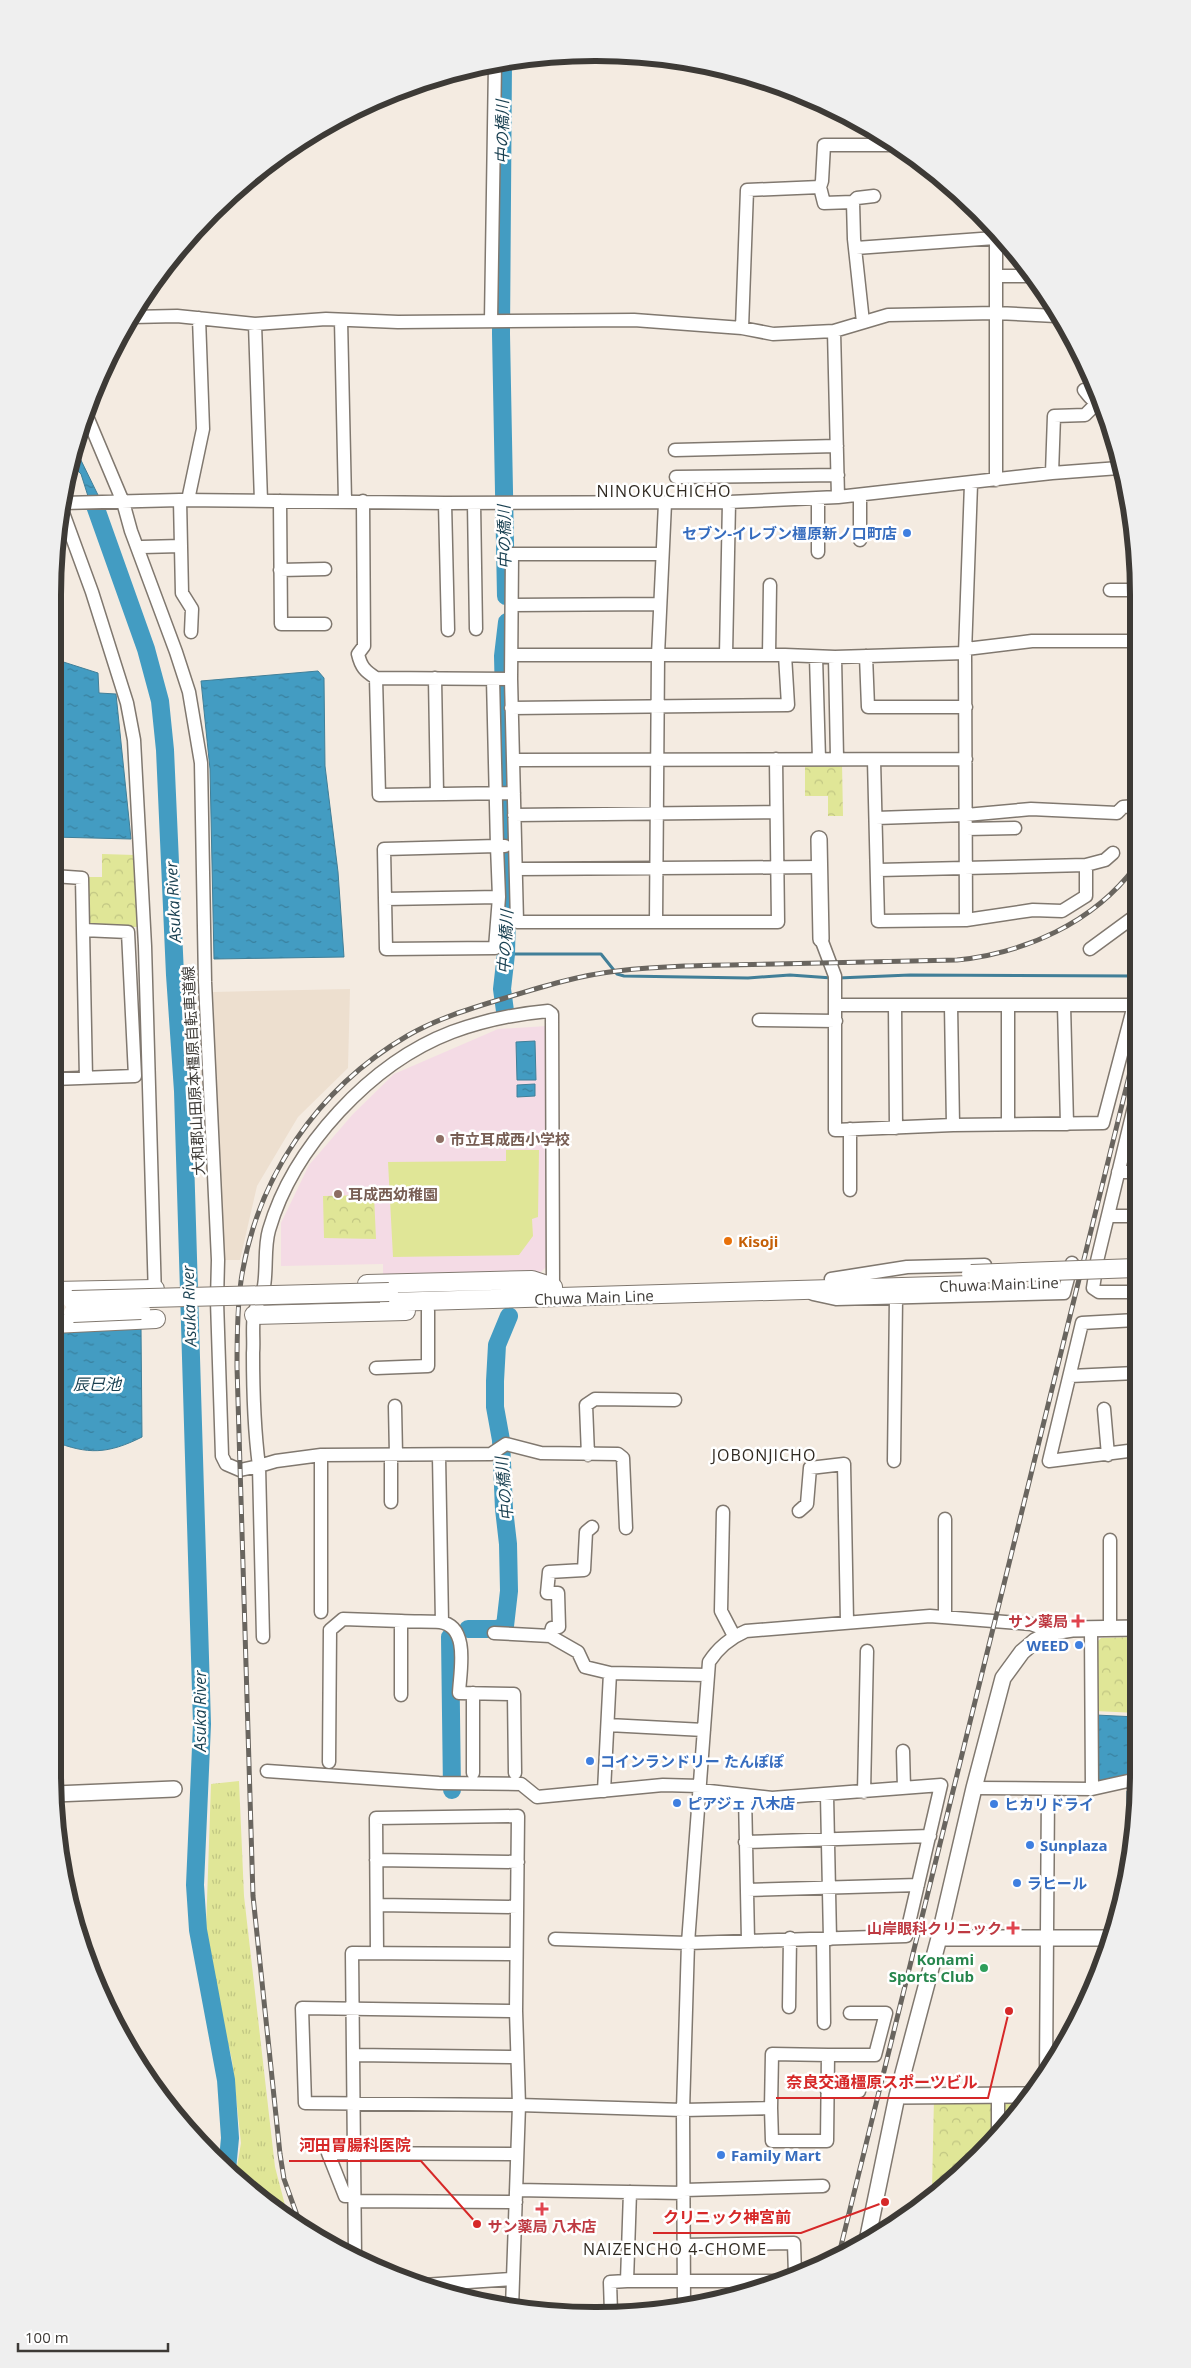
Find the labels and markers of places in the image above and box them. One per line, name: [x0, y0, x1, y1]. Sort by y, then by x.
place label: セブン-イレブン橿原新ノ口町店: [682, 523, 897, 543]
marker: セブン-イレブン橿原新ノ口町店: [901, 527, 913, 539]
place label: 市立耳成西小学校: [450, 1129, 570, 1149]
marker: 市立耳成西小学校: [434, 1133, 446, 1145]
place label: 耳成西幼稚園: [348, 1184, 438, 1204]
marker: 耳成西幼稚園: [332, 1188, 344, 1200]
place label: Kisoji: [738, 1231, 778, 1251]
marker: Kisoji: [722, 1235, 734, 1247]
place label: サン薬局: [1008, 1611, 1068, 1631]
marker: サン薬局: [1072, 1615, 1084, 1627]
place label: WEED: [1027, 1635, 1069, 1655]
marker: WEED: [1073, 1639, 1085, 1651]
place label: コインランドリー たんぽぽ: [600, 1751, 784, 1771]
marker: コインランドリー たんぽぽ: [584, 1755, 596, 1767]
place label: ピアジェ 八木店: [687, 1793, 795, 1813]
place label: ヒカリドライ: [1004, 1794, 1094, 1814]
marker: ピアジェ 八木店: [671, 1797, 683, 1809]
marker: ヒカリドライ: [988, 1798, 1000, 1810]
place label: Sunplaza: [1040, 1835, 1108, 1855]
marker: Sunplaza: [1024, 1839, 1036, 1851]
place label: ラヒール: [1027, 1873, 1087, 1893]
marker: ラヒール: [1011, 1877, 1023, 1889]
place label: 山岸眼科クリニック: [867, 1918, 1002, 1938]
marker: 山岸眼科クリニック: [1006, 1921, 1020, 1935]
place label: Konami Sports Club: [889, 1949, 974, 1986]
marker: Konami Sports Club: [978, 1962, 990, 1974]
callout: 奈良交通橿原スポーツビル: [776, 2067, 988, 2098]
callout: 河田胃腸科医院: [289, 2130, 421, 2161]
place label: Family Mart: [731, 2145, 822, 2165]
marker: Family Mart: [715, 2149, 727, 2161]
callout: クリニック神宮前: [653, 2202, 801, 2233]
marker: サン薬局 八木店: [536, 2203, 548, 2215]
place label: サン薬局 八木店: [488, 2216, 596, 2236]

